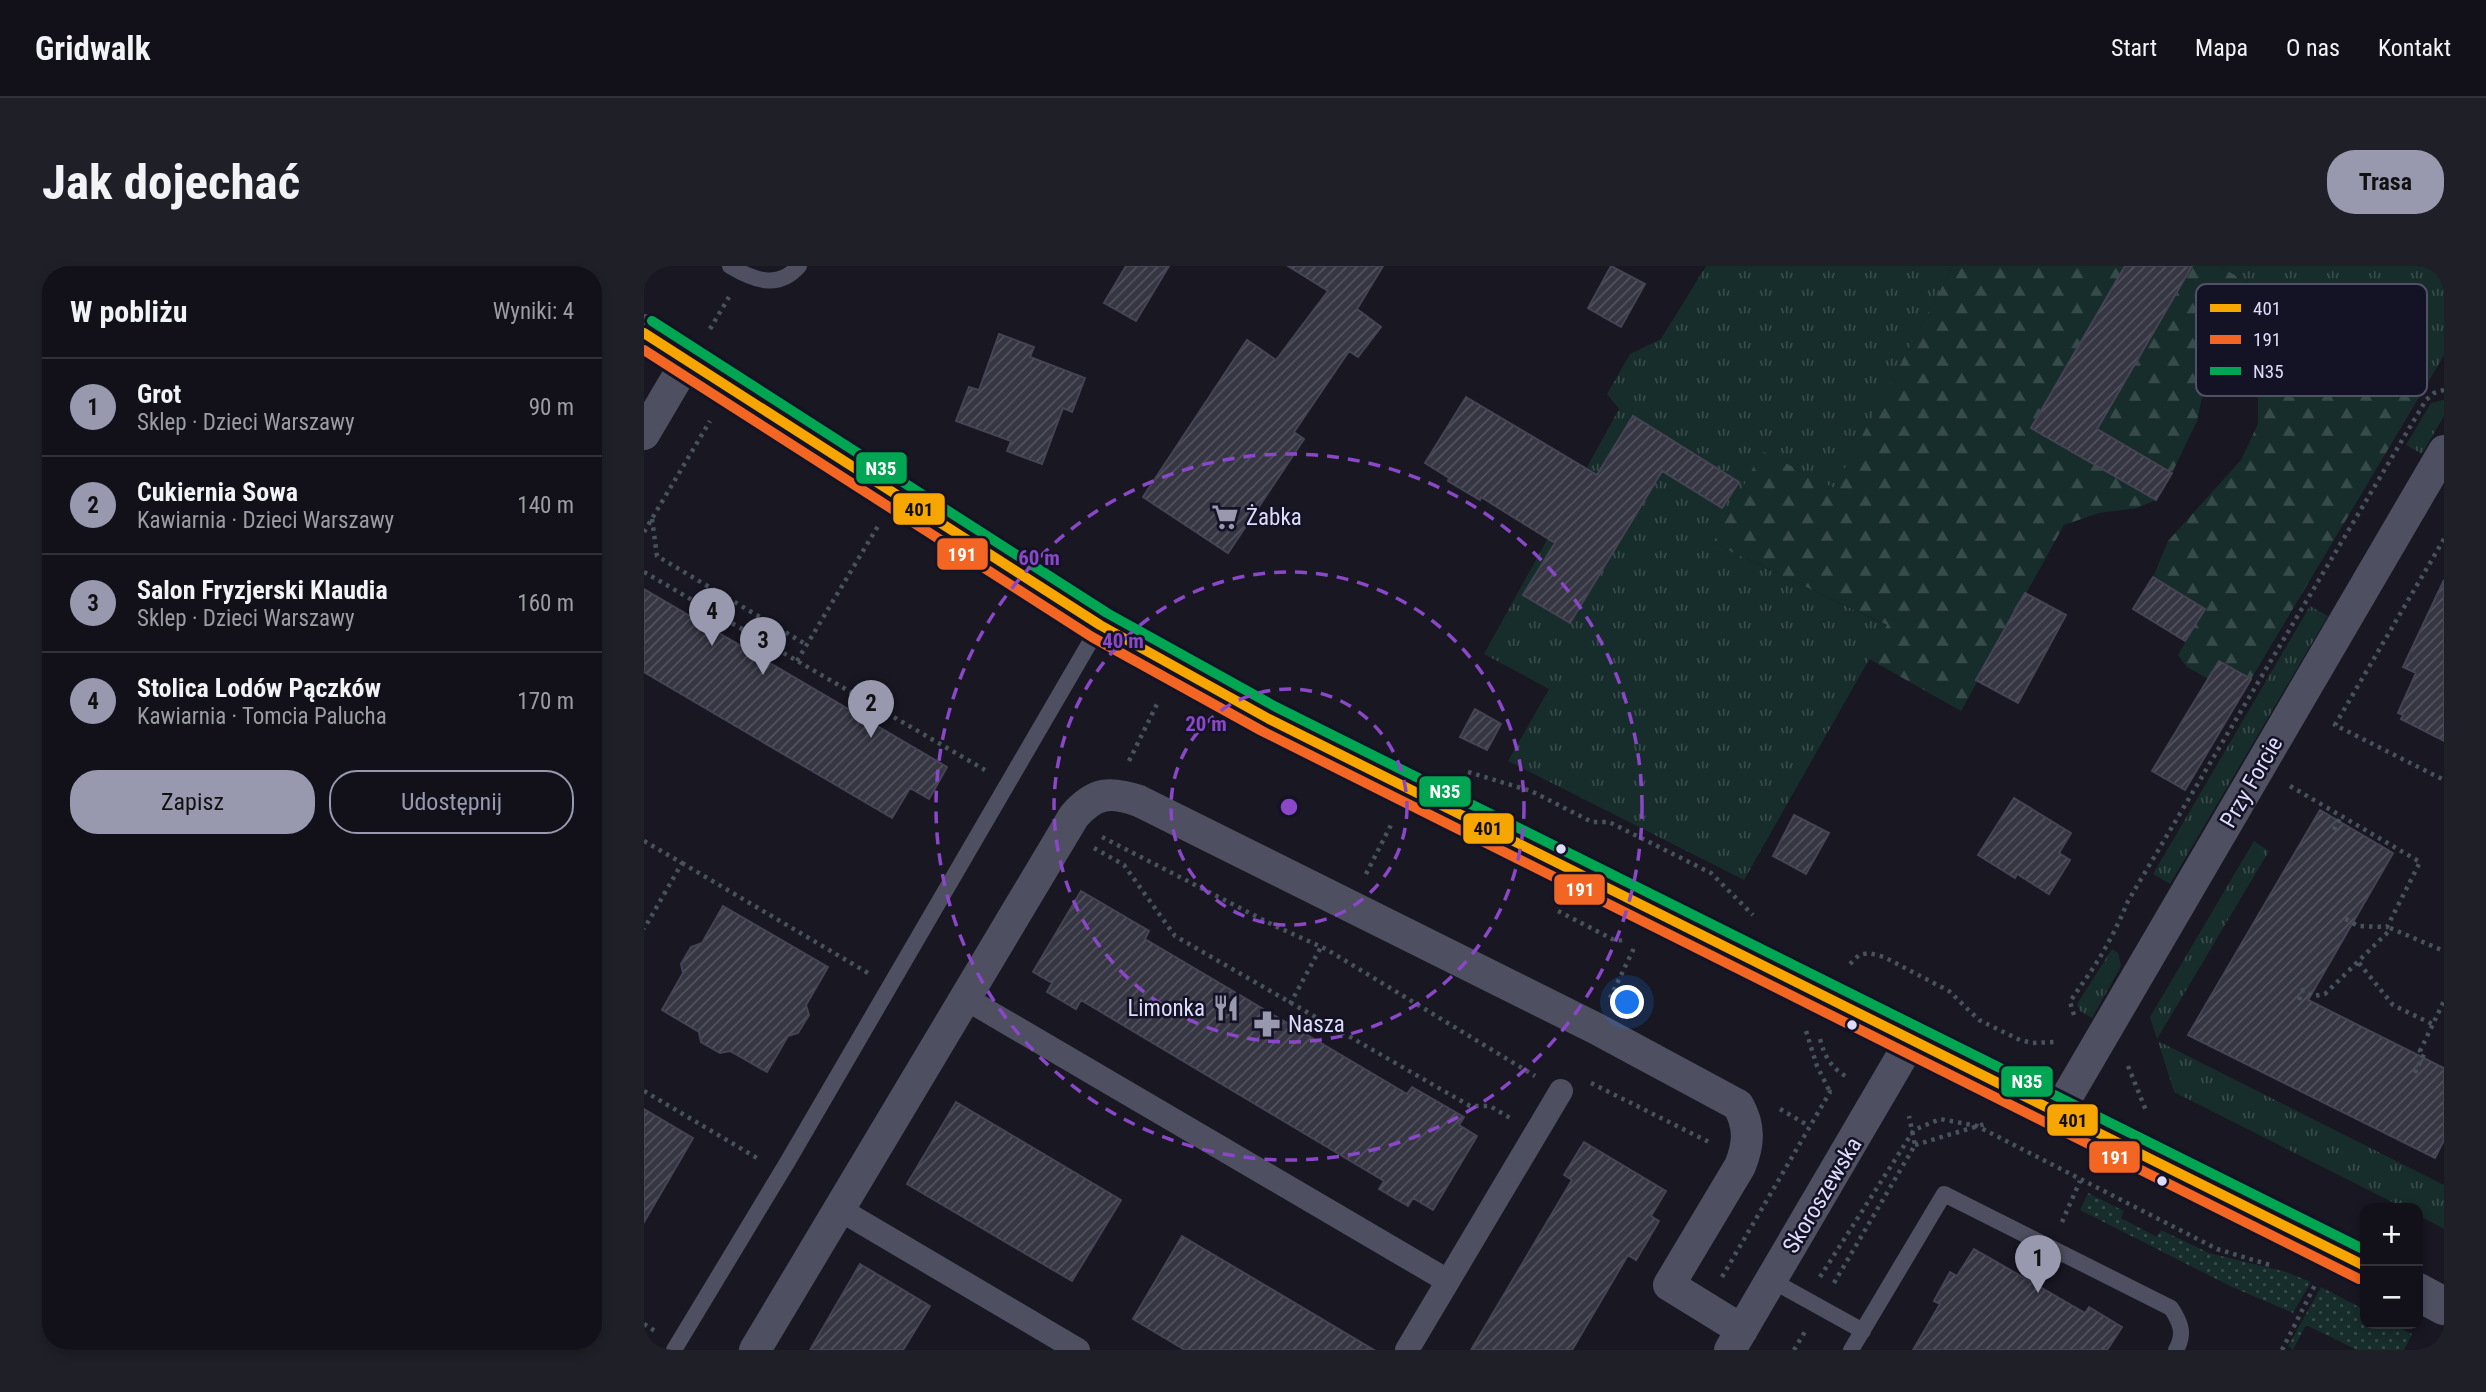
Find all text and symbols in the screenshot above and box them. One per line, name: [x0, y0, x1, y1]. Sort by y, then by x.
text: Gridwalk: [35, 29, 150, 68]
text: Start: [2111, 34, 2157, 62]
text: Mapa: [2195, 34, 2248, 62]
text: O nas: [2286, 34, 2340, 62]
text: Kontakt: [2378, 34, 2451, 62]
button: Trasa: [2327, 150, 2444, 214]
text: Jak dojechać: [42, 154, 300, 211]
legend: [2196, 284, 2427, 396]
text: W pobliżu: [70, 294, 187, 329]
text: 401: [2253, 297, 2281, 320]
text: Wyniki: 4: [493, 298, 574, 325]
text: 191: [2253, 328, 2281, 351]
text: N35: [2253, 360, 2284, 383]
text: Grot: [137, 379, 181, 409]
text: 1: [87, 394, 99, 421]
text: 90 m: [529, 394, 574, 421]
text: Sklep · Dzieci Warszawy: [137, 409, 355, 436]
line badge: N35: [855, 451, 908, 485]
text: N35: [866, 457, 896, 480]
text: Cukiernia Sowa: [137, 477, 298, 507]
text: 2: [87, 492, 99, 519]
text: 140 m: [517, 492, 574, 519]
line badge: 401: [892, 492, 946, 526]
text: 401: [905, 498, 933, 521]
supermarket icon: Żabka: [1210, 502, 1240, 532]
place label: Żabka: [1246, 504, 1302, 531]
text: Kawiarnia · Dzieci Warszawy: [137, 507, 394, 534]
line badge: 191: [936, 537, 989, 571]
text: 191: [948, 543, 976, 566]
text: 60 m: [1018, 546, 1060, 570]
text: Salon Fryzjerski Klaudia: [137, 575, 388, 605]
pin: 4: [689, 588, 735, 646]
text: 3: [87, 590, 99, 617]
text: 160 m: [517, 590, 574, 617]
text: Sklep · Dzieci Warszawy: [137, 605, 355, 632]
pin: 3: [740, 617, 786, 675]
text: 40 m: [1102, 629, 1144, 653]
text: Stolica Lodów Pączków: [137, 673, 381, 703]
pin: 2: [848, 680, 894, 738]
text: 4: [87, 688, 99, 715]
text: 170 m: [517, 688, 574, 715]
text: Kawiarnia · Tomcia Palucha: [137, 703, 387, 730]
text: 20 m: [1185, 712, 1227, 736]
street label: Przy Forcie: [2215, 732, 2288, 833]
button: Zapisz: [70, 770, 315, 834]
button: Udostępnij: [329, 770, 574, 834]
line badge: N35: [1418, 775, 1472, 808]
text: N35: [1430, 780, 1460, 803]
centre of rings: [1277, 795, 1301, 819]
line badge: 401: [1462, 812, 1515, 845]
text: 401: [1474, 817, 1502, 840]
unlabelled marker: [1554, 842, 1568, 856]
line badge: 191: [1553, 873, 1606, 906]
text: 191: [1566, 878, 1594, 901]
your location: [1610, 985, 1644, 1019]
restaurant icon: Limonka: [1211, 993, 1241, 1023]
place label: Limonka: [1127, 995, 1205, 1022]
pharmacy icon: Nasza: [1252, 1009, 1282, 1039]
place label: Nasza: [1288, 1011, 1345, 1038]
unlabelled marker: [1845, 1018, 1859, 1032]
line badge: N35: [2000, 1065, 2054, 1098]
text: N35: [2012, 1070, 2042, 1093]
line badge: 401: [2046, 1103, 2099, 1137]
text: 401: [2059, 1109, 2087, 1132]
street label: Skoroszewska: [1777, 1133, 1868, 1258]
line badge: 191: [2088, 1140, 2141, 1174]
text: 191: [2101, 1146, 2129, 1169]
unlabelled marker: [2155, 1174, 2169, 1188]
map controls: [2360, 1203, 2423, 1329]
button: +: [2360, 1203, 2423, 1266]
pin: 1: [2015, 1235, 2061, 1293]
button: −: [2360, 1266, 2423, 1329]

